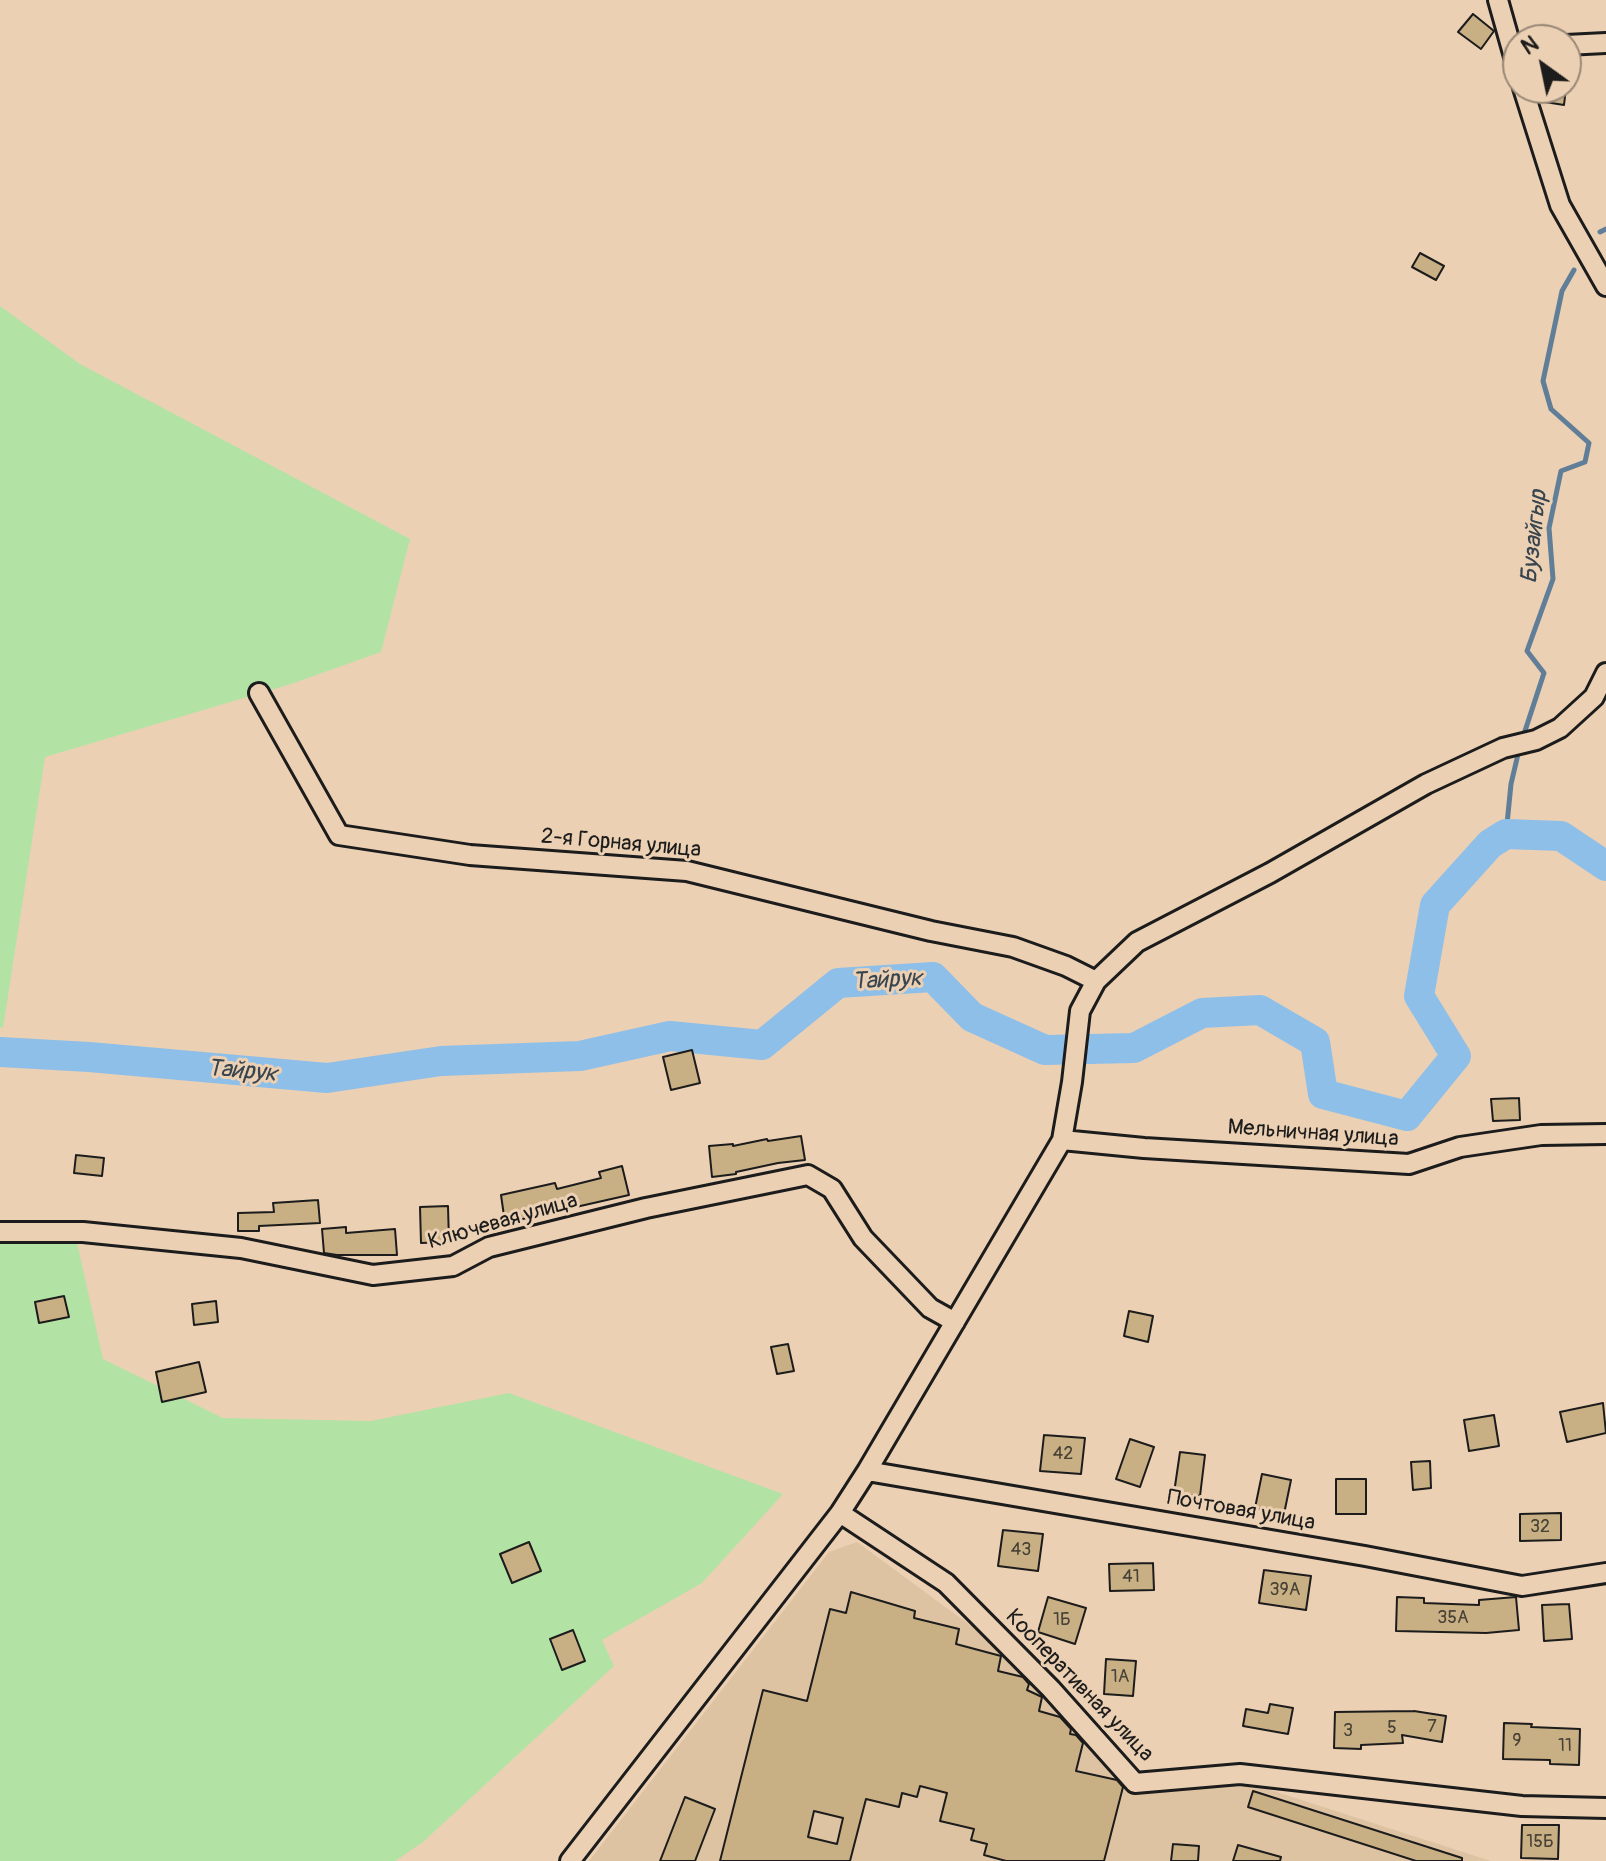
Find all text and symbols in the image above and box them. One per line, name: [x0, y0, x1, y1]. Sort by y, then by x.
north arrow: [1502, 24, 1582, 104]
text: N: [1516, 30, 1544, 61]
water label: Бузайгыр: [1516, 489, 1554, 585]
street label: 2-я Горная улица: [540, 824, 702, 864]
water label: Тайрук: [851, 965, 923, 997]
water label: Тайрук: [206, 1055, 278, 1089]
street label: Мельничная улица: [1227, 1115, 1399, 1153]
street label: Ключевая улица: [425, 1188, 581, 1256]
house number: 42: [1053, 1443, 1073, 1465]
street label: Почтовая улица: [1165, 1485, 1317, 1537]
house number: 32: [1530, 1516, 1550, 1538]
house number: 43: [1011, 1539, 1031, 1561]
house number: 41: [1122, 1566, 1140, 1588]
house number: 39А: [1270, 1579, 1300, 1601]
street label: Кооперативная улица: [999, 1604, 1159, 1768]
house number: 35А: [1437, 1607, 1469, 1629]
house number: 1Б: [1053, 1609, 1071, 1631]
house number: 1А: [1111, 1666, 1129, 1688]
house number: 7: [1427, 1716, 1437, 1738]
house number: 5: [1387, 1717, 1397, 1739]
house number: 3: [1343, 1720, 1353, 1742]
house number: 9: [1512, 1730, 1522, 1752]
house number: 11: [1558, 1735, 1572, 1757]
house number: 15Б: [1526, 1831, 1554, 1853]

